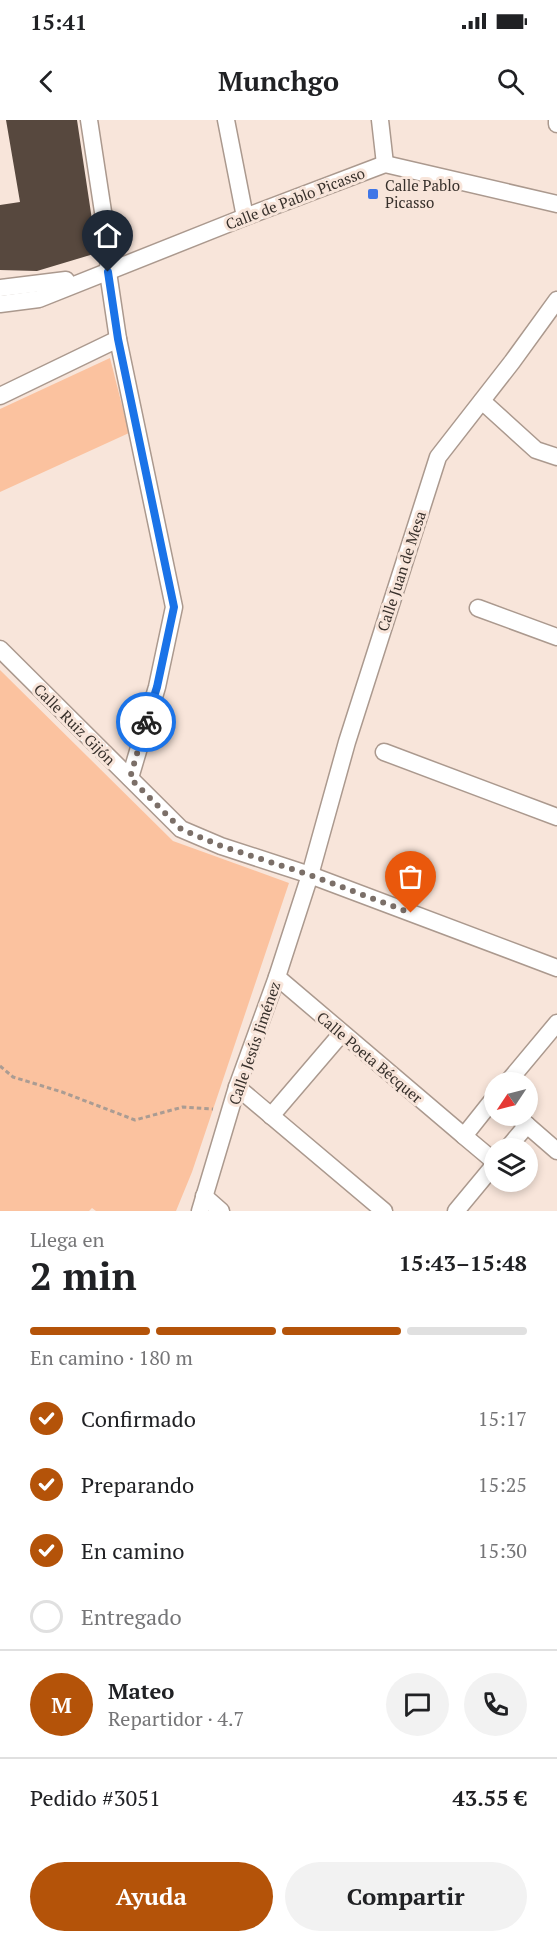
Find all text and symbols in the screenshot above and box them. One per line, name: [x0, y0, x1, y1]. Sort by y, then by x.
text: 15:41: [30, 7, 87, 36]
text: Munchgo: [218, 63, 339, 99]
icon: back: [30, 65, 63, 98]
icon: search: [494, 65, 527, 98]
street label: Calle de Pablo Picasso: [223, 162, 367, 234]
place label: Calle Pablo Picasso: [385, 175, 460, 212]
marker: Calle Pablo Picasso: [366, 187, 380, 201]
pin: [82, 210, 133, 272]
icon: home: [91, 219, 124, 252]
street label: Calle Juan de Mesa: [372, 508, 430, 634]
street label: Calle Ruiz Gijón: [30, 679, 120, 769]
courier: [116, 692, 176, 752]
icon: bike: [130, 706, 163, 739]
pin: [385, 851, 436, 913]
icon: bag: [394, 860, 427, 893]
street label: Calle Jesús Jiménez: [224, 979, 284, 1107]
street label: Calle Poeta Bécquer: [313, 1007, 427, 1107]
north arrow: [484, 1072, 538, 1126]
map controls: [484, 1072, 538, 1192]
button: layers: [484, 1138, 538, 1192]
text: Llega en: [30, 1226, 104, 1253]
text: 15:43–15:48: [399, 1248, 527, 1277]
text: 2 min: [30, 1249, 137, 1301]
text: En camino · 180 m: [30, 1344, 193, 1371]
icon: check: [30, 1402, 63, 1435]
text: Confirmado: [81, 1404, 196, 1433]
text: 15:17: [478, 1405, 527, 1432]
icon: check: [30, 1468, 63, 1501]
text: Preparando: [81, 1470, 194, 1499]
text: 15:25: [478, 1471, 527, 1498]
icon: check: [30, 1534, 63, 1567]
text: En camino: [81, 1536, 184, 1565]
text: 15:30: [478, 1537, 527, 1564]
text: Entregado: [81, 1602, 182, 1631]
button: chat: [386, 1673, 449, 1736]
button: phone: [464, 1673, 527, 1736]
text: Mateo: [108, 1676, 174, 1705]
text: M: [51, 1690, 72, 1719]
text: Repartidor · 4.7: [108, 1705, 244, 1732]
text: Pedido #3051: [30, 1783, 161, 1812]
text: 43.55 €: [452, 1783, 527, 1812]
button: Ayuda: [30, 1862, 273, 1931]
button: Compartir: [285, 1862, 527, 1931]

